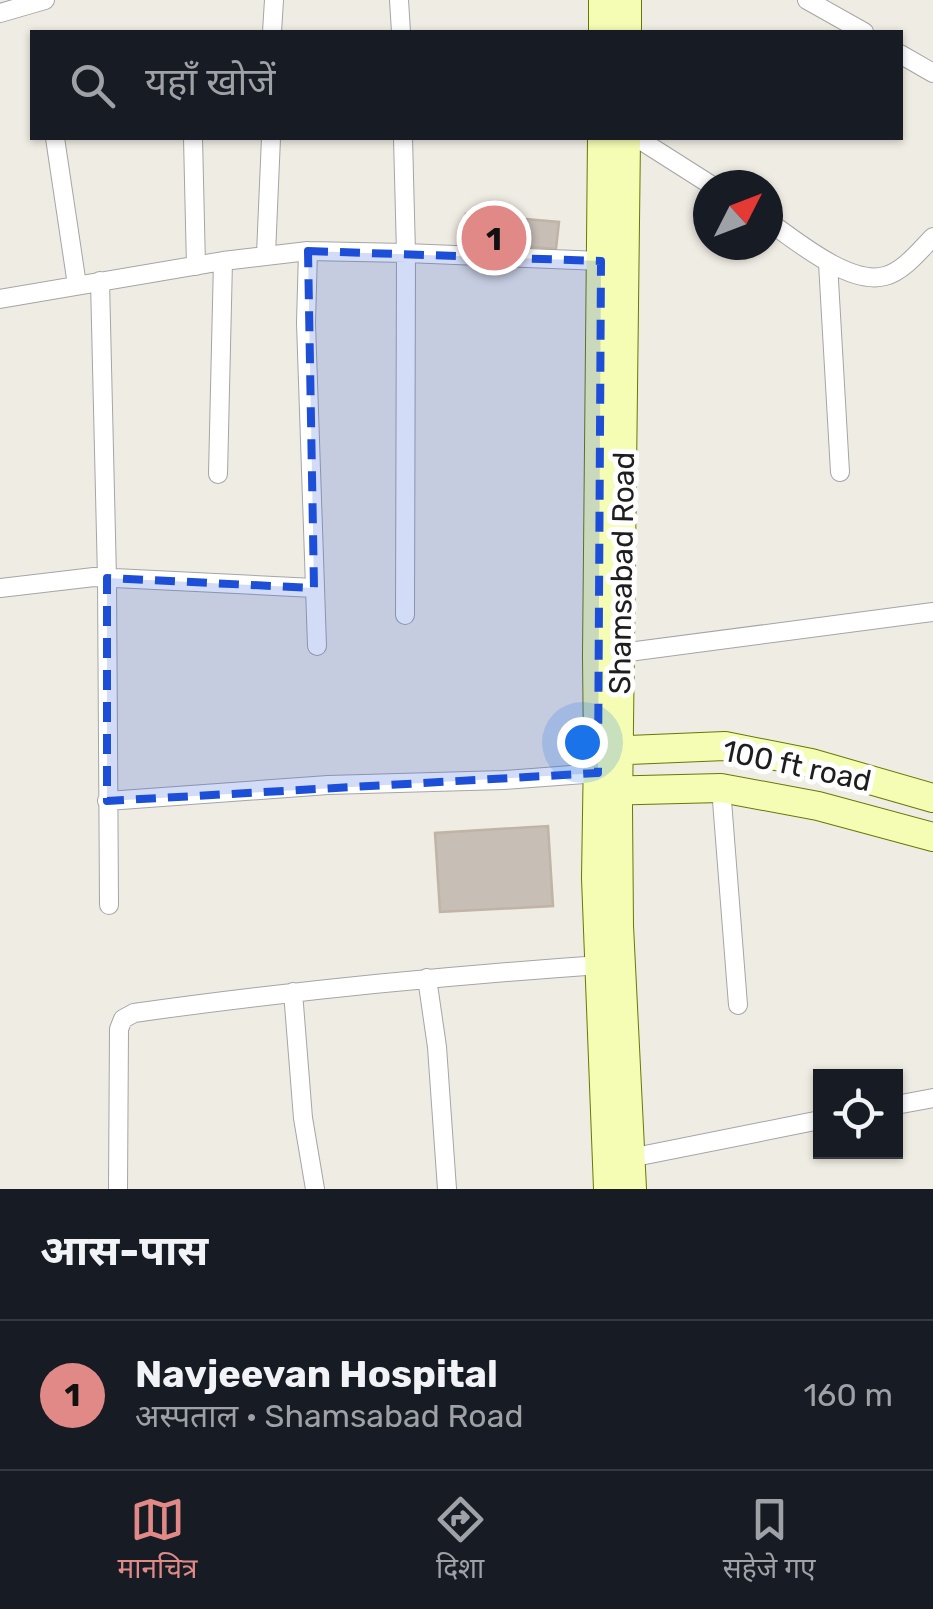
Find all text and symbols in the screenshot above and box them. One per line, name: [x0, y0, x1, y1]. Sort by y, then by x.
search box: [30, 30, 903, 140]
icon: search: [65, 58, 120, 113]
text: यहाँ खोजें: [145, 59, 276, 105]
north arrow: [693, 170, 783, 260]
pin: 1: [462, 200, 526, 276]
street label: Shamsabad Road: [602, 451, 642, 695]
your location: [557, 717, 608, 768]
street label: 100 ft road: [719, 733, 875, 799]
map controls: [813, 1069, 903, 1159]
button: locate: [813, 1069, 903, 1159]
text: आस-पास: [40, 1226, 208, 1276]
text: Navjeevan Hospital: [135, 1351, 498, 1397]
text: 1: [65, 1376, 80, 1414]
text: 160 m: [803, 1376, 893, 1414]
text: अस्पताल · Shamsabad Road: [135, 1397, 523, 1435]
tab: मानचित्र: [118, 1492, 198, 1589]
tab: दिशा: [433, 1492, 488, 1589]
tab: सहेजे गए: [723, 1492, 815, 1589]

